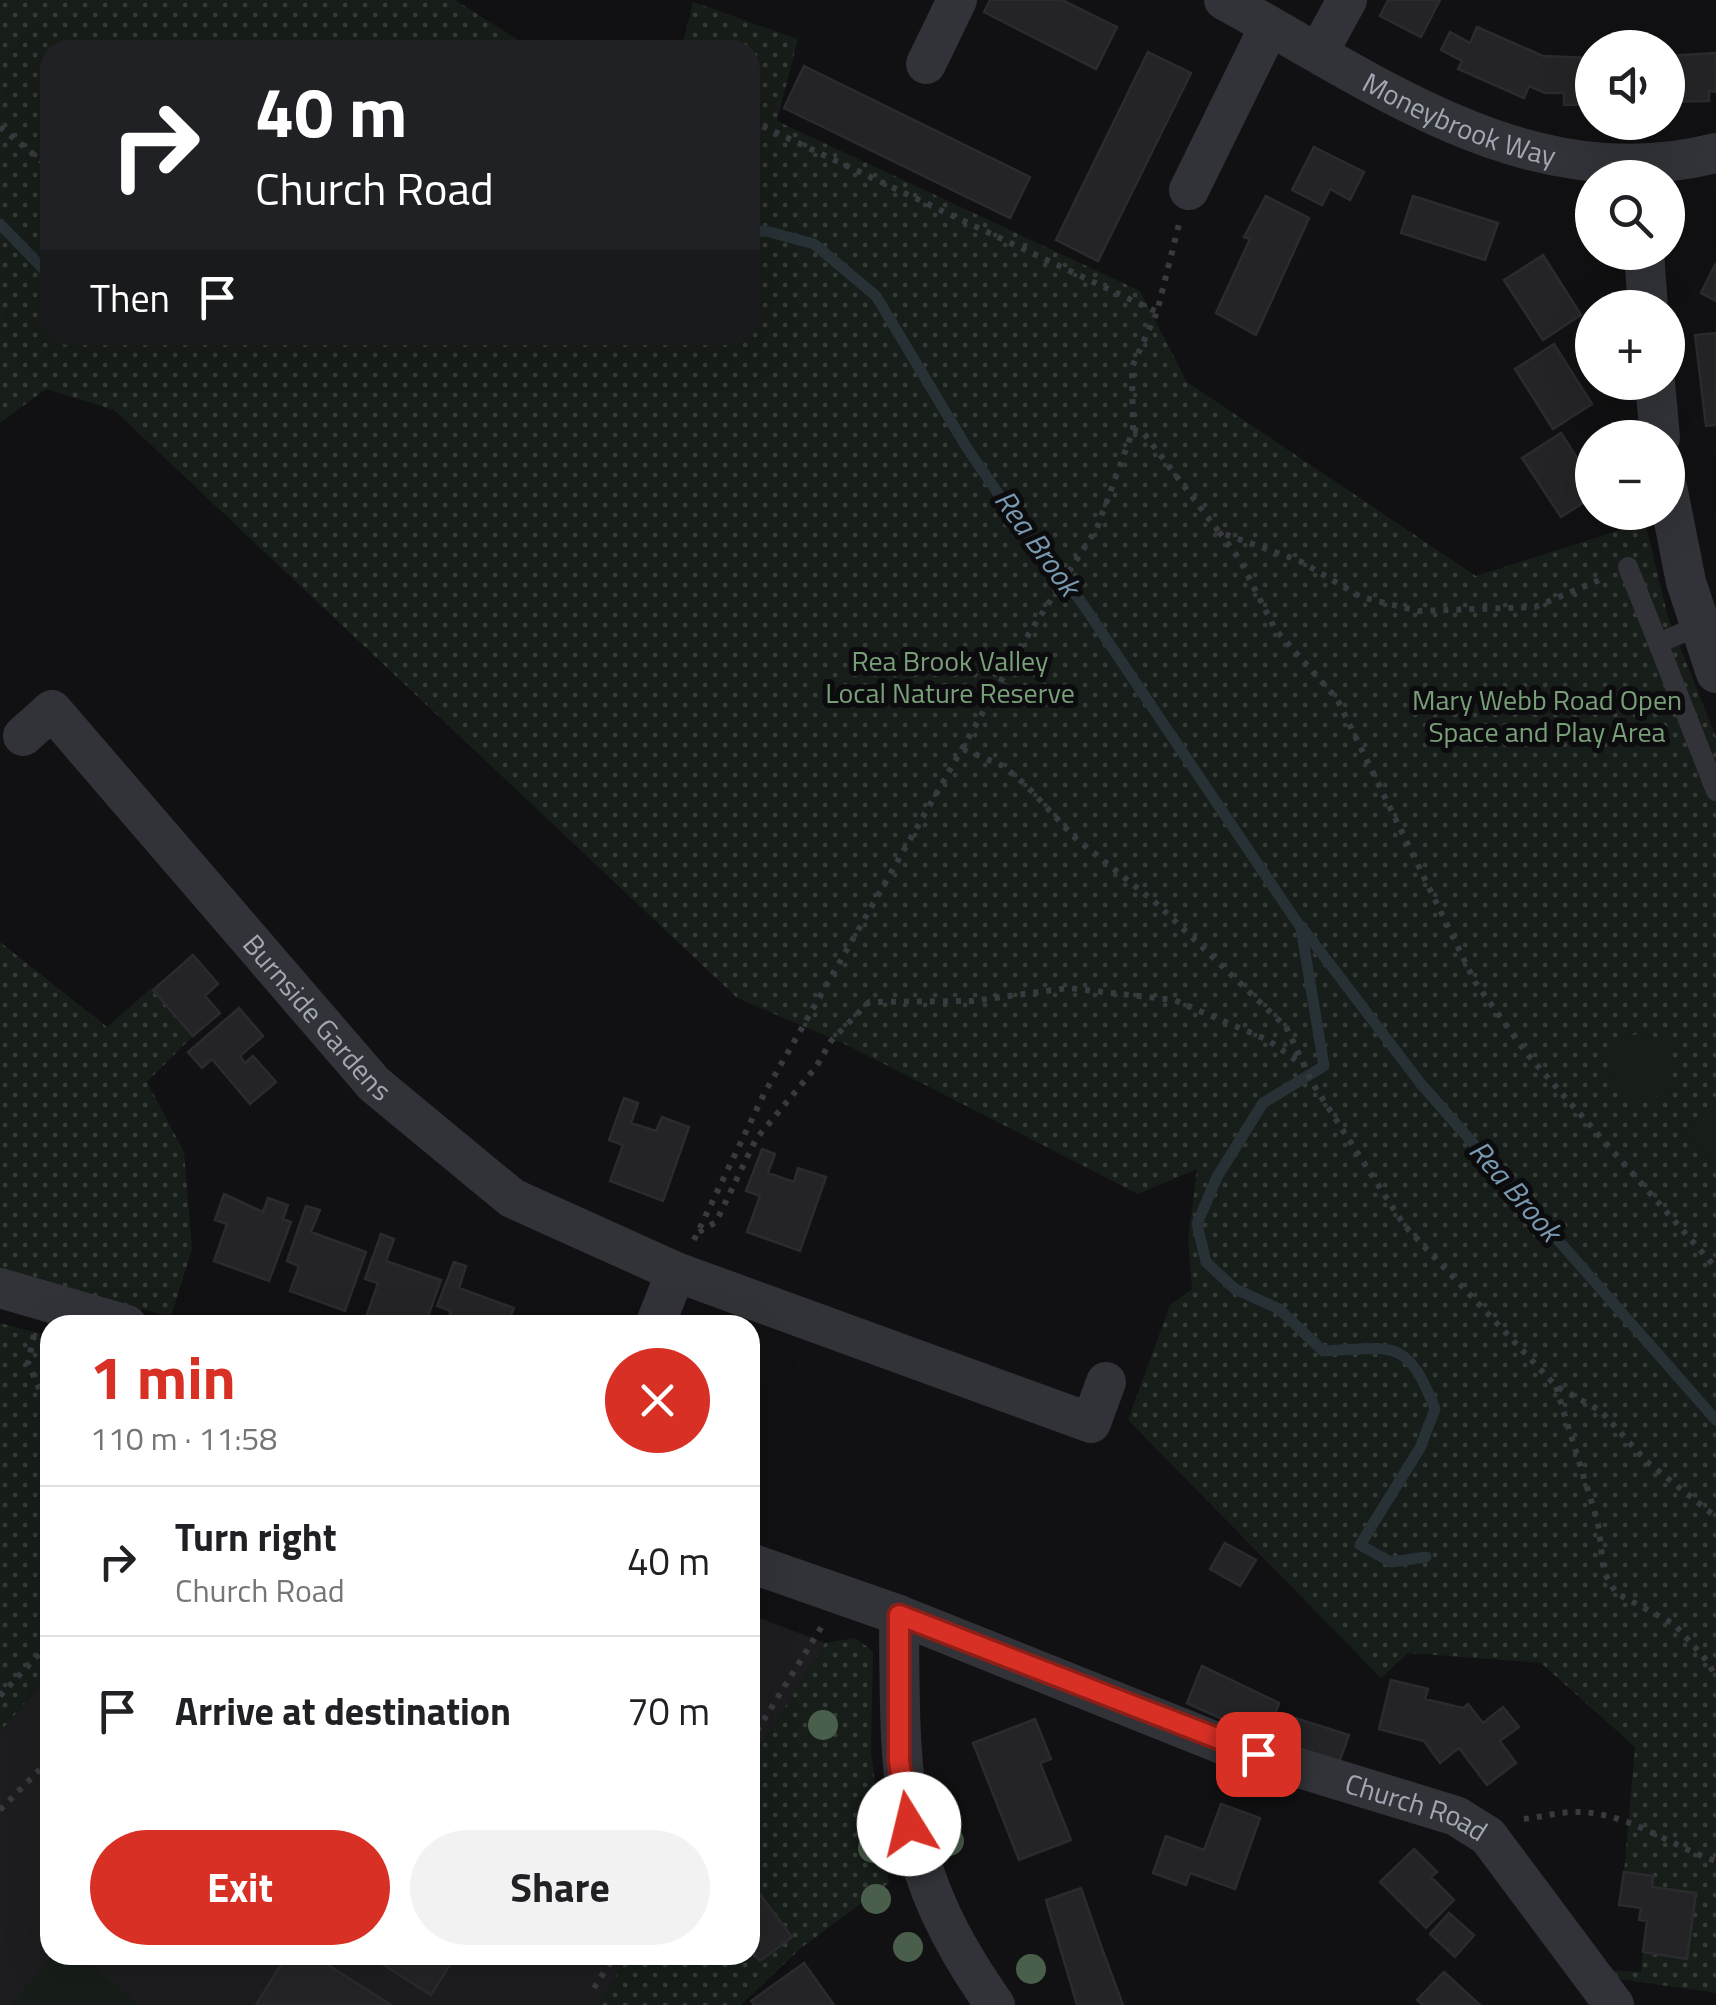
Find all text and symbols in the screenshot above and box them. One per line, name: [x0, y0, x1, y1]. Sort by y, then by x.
map controls: [1575, 30, 1685, 530]
button: sound: [1575, 30, 1685, 140]
text: 40 m: [255, 58, 408, 164]
street label: Moneybrook Way: [1355, 61, 1560, 177]
icon: right: [90, 80, 220, 210]
text: Church Road: [255, 154, 494, 222]
button: search: [1575, 160, 1685, 270]
text: Then: [90, 269, 170, 327]
icon: arrive: [190, 270, 245, 325]
button: +: [1575, 290, 1685, 400]
button: −: [1575, 420, 1685, 530]
water label: Rea Brook: [983, 480, 1094, 608]
park label: Rea Brook Valley Local Nature Reserve: [825, 639, 1075, 714]
park label: Mary Webb Road Open Space and Play Area: [1412, 678, 1682, 753]
street label: Burnside Gardens: [233, 924, 401, 1111]
water label: Rea Brook: [1458, 1129, 1575, 1254]
text: 1 min: [90, 1331, 236, 1422]
button: close: [605, 1348, 710, 1453]
text: 110 m · 11:58: [90, 1414, 277, 1462]
text: Turn right: [175, 1508, 337, 1566]
text: 40 m: [627, 1532, 710, 1590]
icon: right: [90, 1534, 145, 1589]
text: Church Road: [175, 1566, 345, 1614]
text: Arrive at destination: [175, 1682, 511, 1740]
text: 70 m: [627, 1682, 710, 1740]
icon: arrive: [90, 1684, 145, 1739]
pin: [1216, 1712, 1301, 1797]
icon: arrive: [1231, 1727, 1286, 1782]
street label: Church Road: [1340, 1761, 1496, 1852]
position arrow: [857, 1772, 961, 1876]
button: Exit: [90, 1830, 390, 1945]
button: Share: [410, 1830, 710, 1945]

